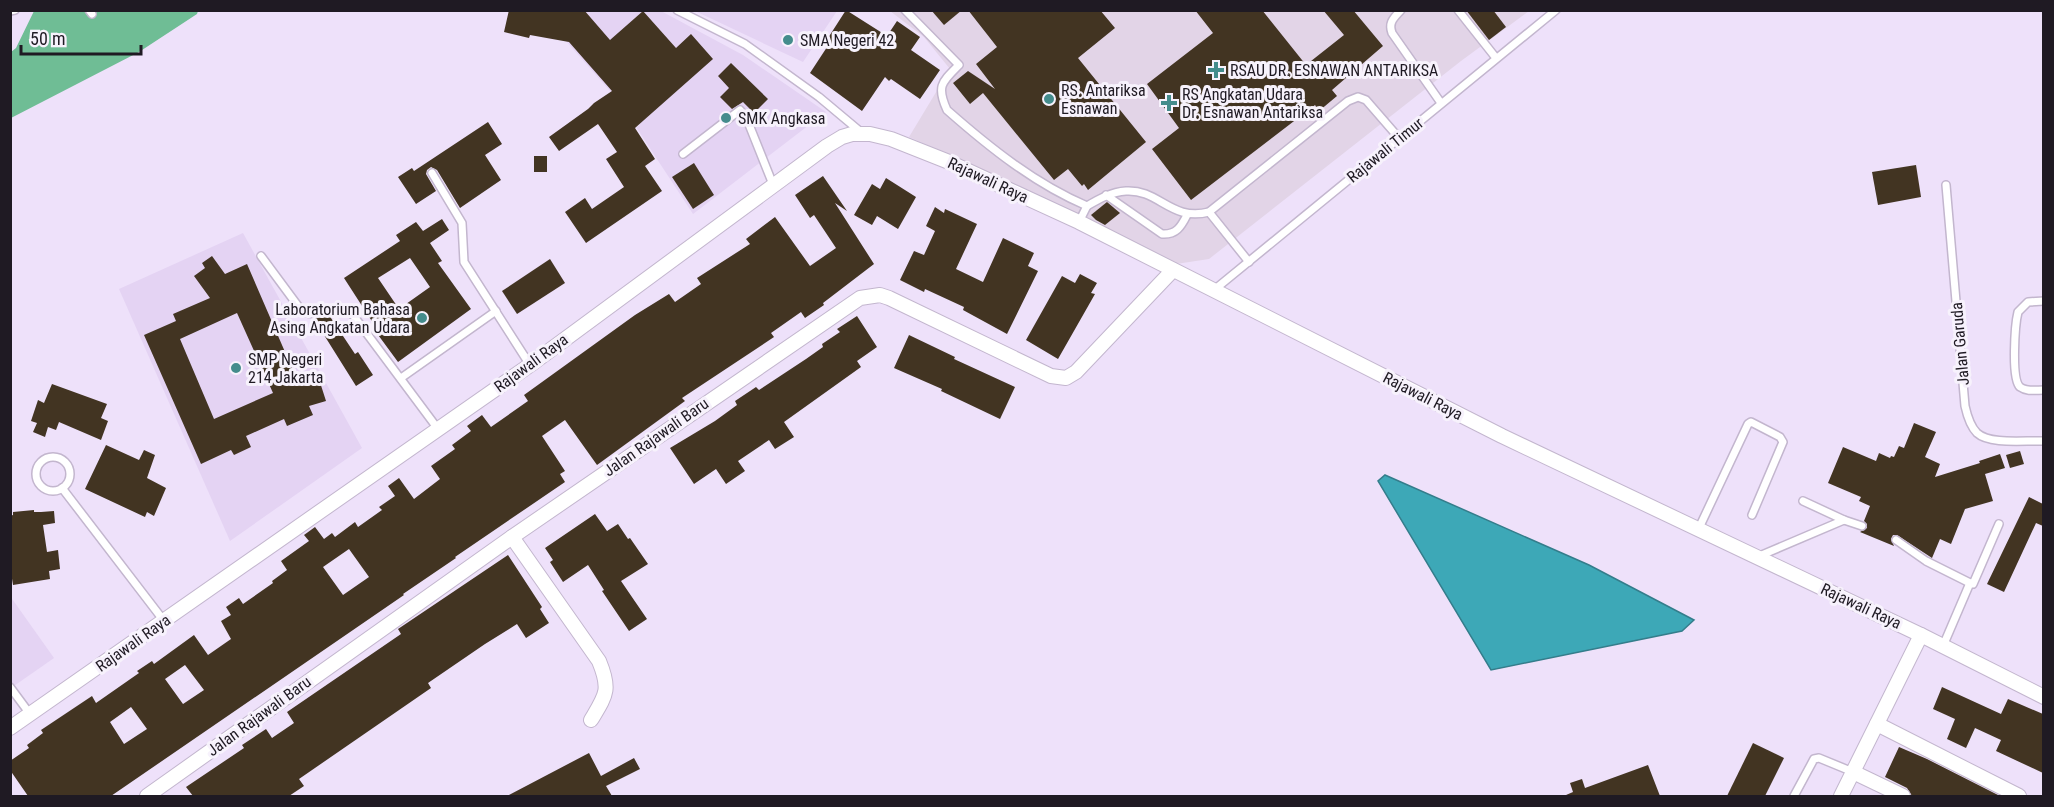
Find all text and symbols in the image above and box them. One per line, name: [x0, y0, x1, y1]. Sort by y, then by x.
scale bar: [21, 18, 141, 56]
text: 50 m: [30, 28, 65, 49]
place label: SMA Negeri 42: [800, 31, 894, 50]
marker: SMA Negeri 42: [781, 33, 795, 47]
marker: RSAU DR. ESNAWAN ANTARIKSA: [1207, 61, 1225, 79]
place label: RSAU DR. ESNAWAN ANTARIKSA: [1230, 61, 1438, 80]
place label: RS. Antariksa Esnawan: [1061, 81, 1146, 118]
place label: RS Angkatan Udara Dr. Esnawan Antariksa: [1182, 85, 1323, 122]
marker: RS. Antariksa Esnawan: [1042, 92, 1056, 106]
marker: RS Angkatan Udara Dr. Esnawan Antariksa: [1160, 94, 1178, 112]
place label: SMK Angkasa: [738, 109, 825, 128]
marker: SMK Angkasa: [719, 111, 733, 125]
street label: Rajawali Timur: [1343, 113, 1427, 187]
street label: Rajawali Raya: [945, 153, 1031, 207]
place label: Laboratorium Bahasa Asing Angkatan Udara: [270, 300, 410, 337]
street label: Jalan Garuda: [1947, 302, 1973, 386]
marker: Laboratorium Bahasa Asing Angkatan Udara: [415, 311, 429, 325]
street label: Rajawali Raya: [490, 330, 572, 396]
place label: SMP Negeri 214 Jakarta: [248, 350, 323, 387]
marker: SMP Negeri 214 Jakarta: [229, 361, 243, 375]
street label: Rajawali Raya: [1380, 368, 1466, 424]
street label: Jalan Rajawali Baru: [600, 394, 712, 480]
street label: Rajawali Raya: [1818, 579, 1904, 633]
street label: Rajawali Raya: [92, 610, 174, 676]
street label: Jalan Rajawali Baru: [203, 672, 315, 760]

